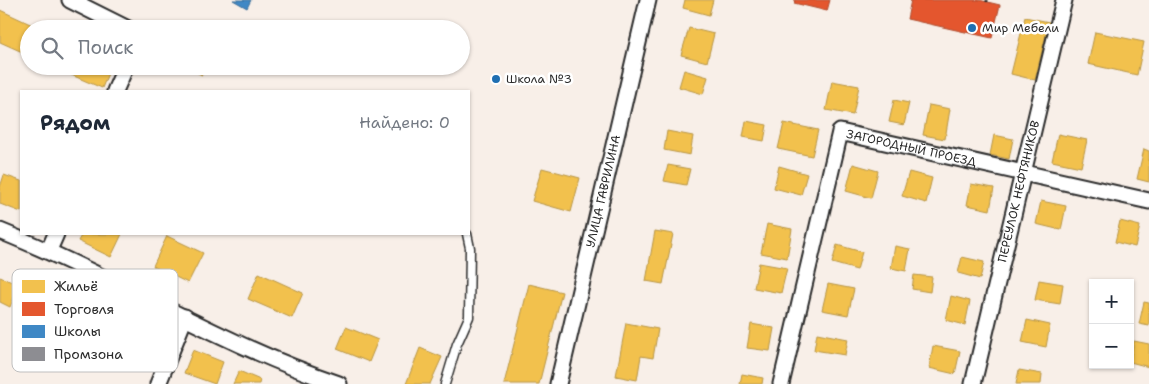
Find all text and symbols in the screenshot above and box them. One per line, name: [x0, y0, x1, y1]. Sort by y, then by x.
search box: [20, 20, 470, 75]
place label: Мир Мебели: [982, 20, 1059, 36]
marker: Мир Мебели: [966, 22, 978, 34]
icon: search: [38, 34, 66, 62]
text: Поиск: [78, 35, 133, 60]
place label: Школа №3: [506, 71, 572, 87]
marker: Школа №3: [490, 73, 502, 85]
text: Рядом: [40, 109, 110, 137]
text: Найдено: 0: [359, 112, 450, 133]
street label: ПЕРЕУЛОК НЕФТЯНИКОВ: [994, 119, 1043, 264]
street label: ЗАГОРОДНЫЙ ПРОЕЗД: [845, 126, 978, 170]
street label: УЛИЦА ГАВРИЛИНА: [582, 133, 624, 249]
legend: [12, 269, 178, 372]
text: Жильё: [54, 277, 98, 295]
map controls: [1089, 279, 1134, 369]
button: +: [1089, 279, 1134, 324]
text: Торговля: [54, 300, 114, 318]
text: Школы: [54, 322, 101, 340]
button: −: [1089, 324, 1134, 369]
text: Промзона: [54, 345, 123, 363]

